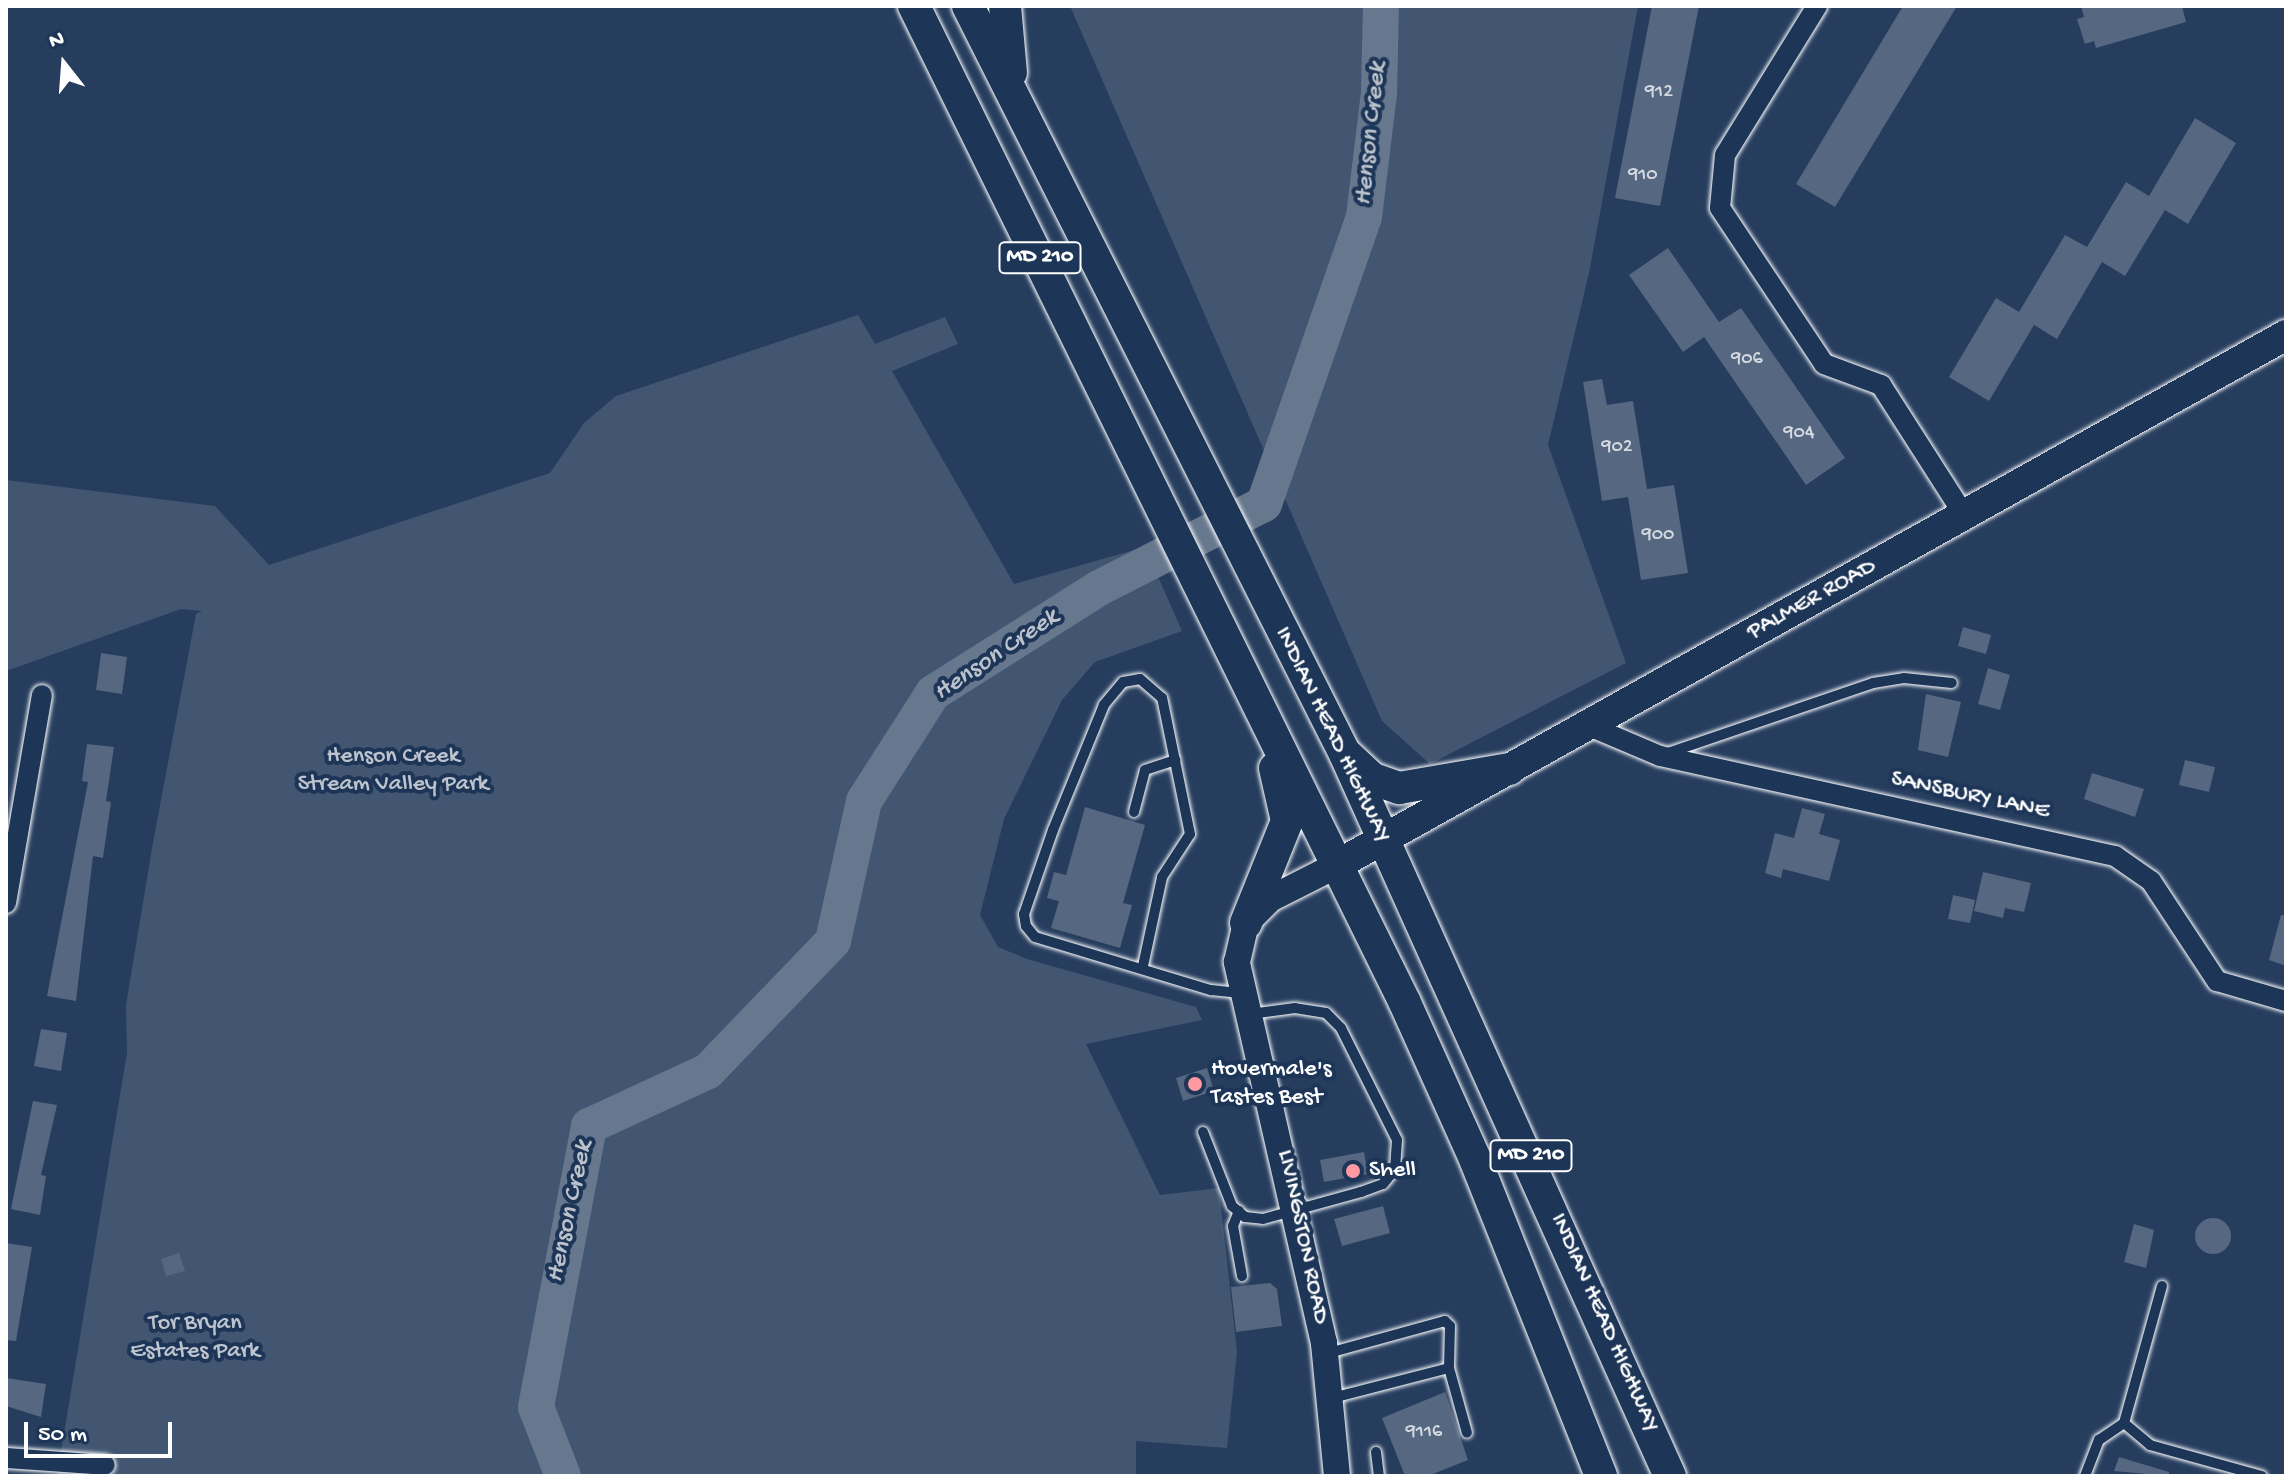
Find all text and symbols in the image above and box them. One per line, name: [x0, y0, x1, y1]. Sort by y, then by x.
north arrow: [24, 24, 104, 104]
text: N: [46, 27, 68, 56]
water label: Henson Creek: [1349, 61, 1395, 207]
house number: 912: [1645, 80, 1673, 104]
house number: 910: [1628, 163, 1658, 187]
road number: MD 210: [998, 240, 1082, 276]
house number: 906: [1731, 347, 1763, 371]
house number: 904: [1784, 421, 1814, 445]
house number: 902: [1601, 435, 1633, 459]
house number: 900: [1642, 523, 1674, 547]
street label: PALMER ROAD: [1743, 553, 1881, 647]
water label: Henson Creek: [929, 603, 1065, 709]
street label: INDIAN HEAD HIGHWAY: [1267, 622, 1397, 848]
park label: Henson Creek Stream Valley Park: [298, 743, 488, 799]
street label: SANSBURY LANE: [1888, 765, 2052, 827]
place label: Hovermale's Tastes Best: [1211, 1056, 1332, 1112]
marker: Hovermale's Tastes Best: [1186, 1075, 1204, 1093]
water label: Henson Creek: [541, 1138, 601, 1286]
road number: MD 210: [1489, 1138, 1573, 1174]
street label: LIVINGSTON ROAD: [1269, 1147, 1335, 1327]
place label: Shell: [1369, 1157, 1416, 1185]
marker: Shell: [1344, 1162, 1362, 1180]
street label: INDIAN HEAD HIGHWAY: [1543, 1209, 1665, 1437]
park label: Tor Bryan Estates Park: [130, 1310, 260, 1366]
scale bar: [28, 1406, 176, 1456]
house number: 9116: [1406, 1420, 1442, 1444]
text: 50 m: [38, 1421, 87, 1450]

